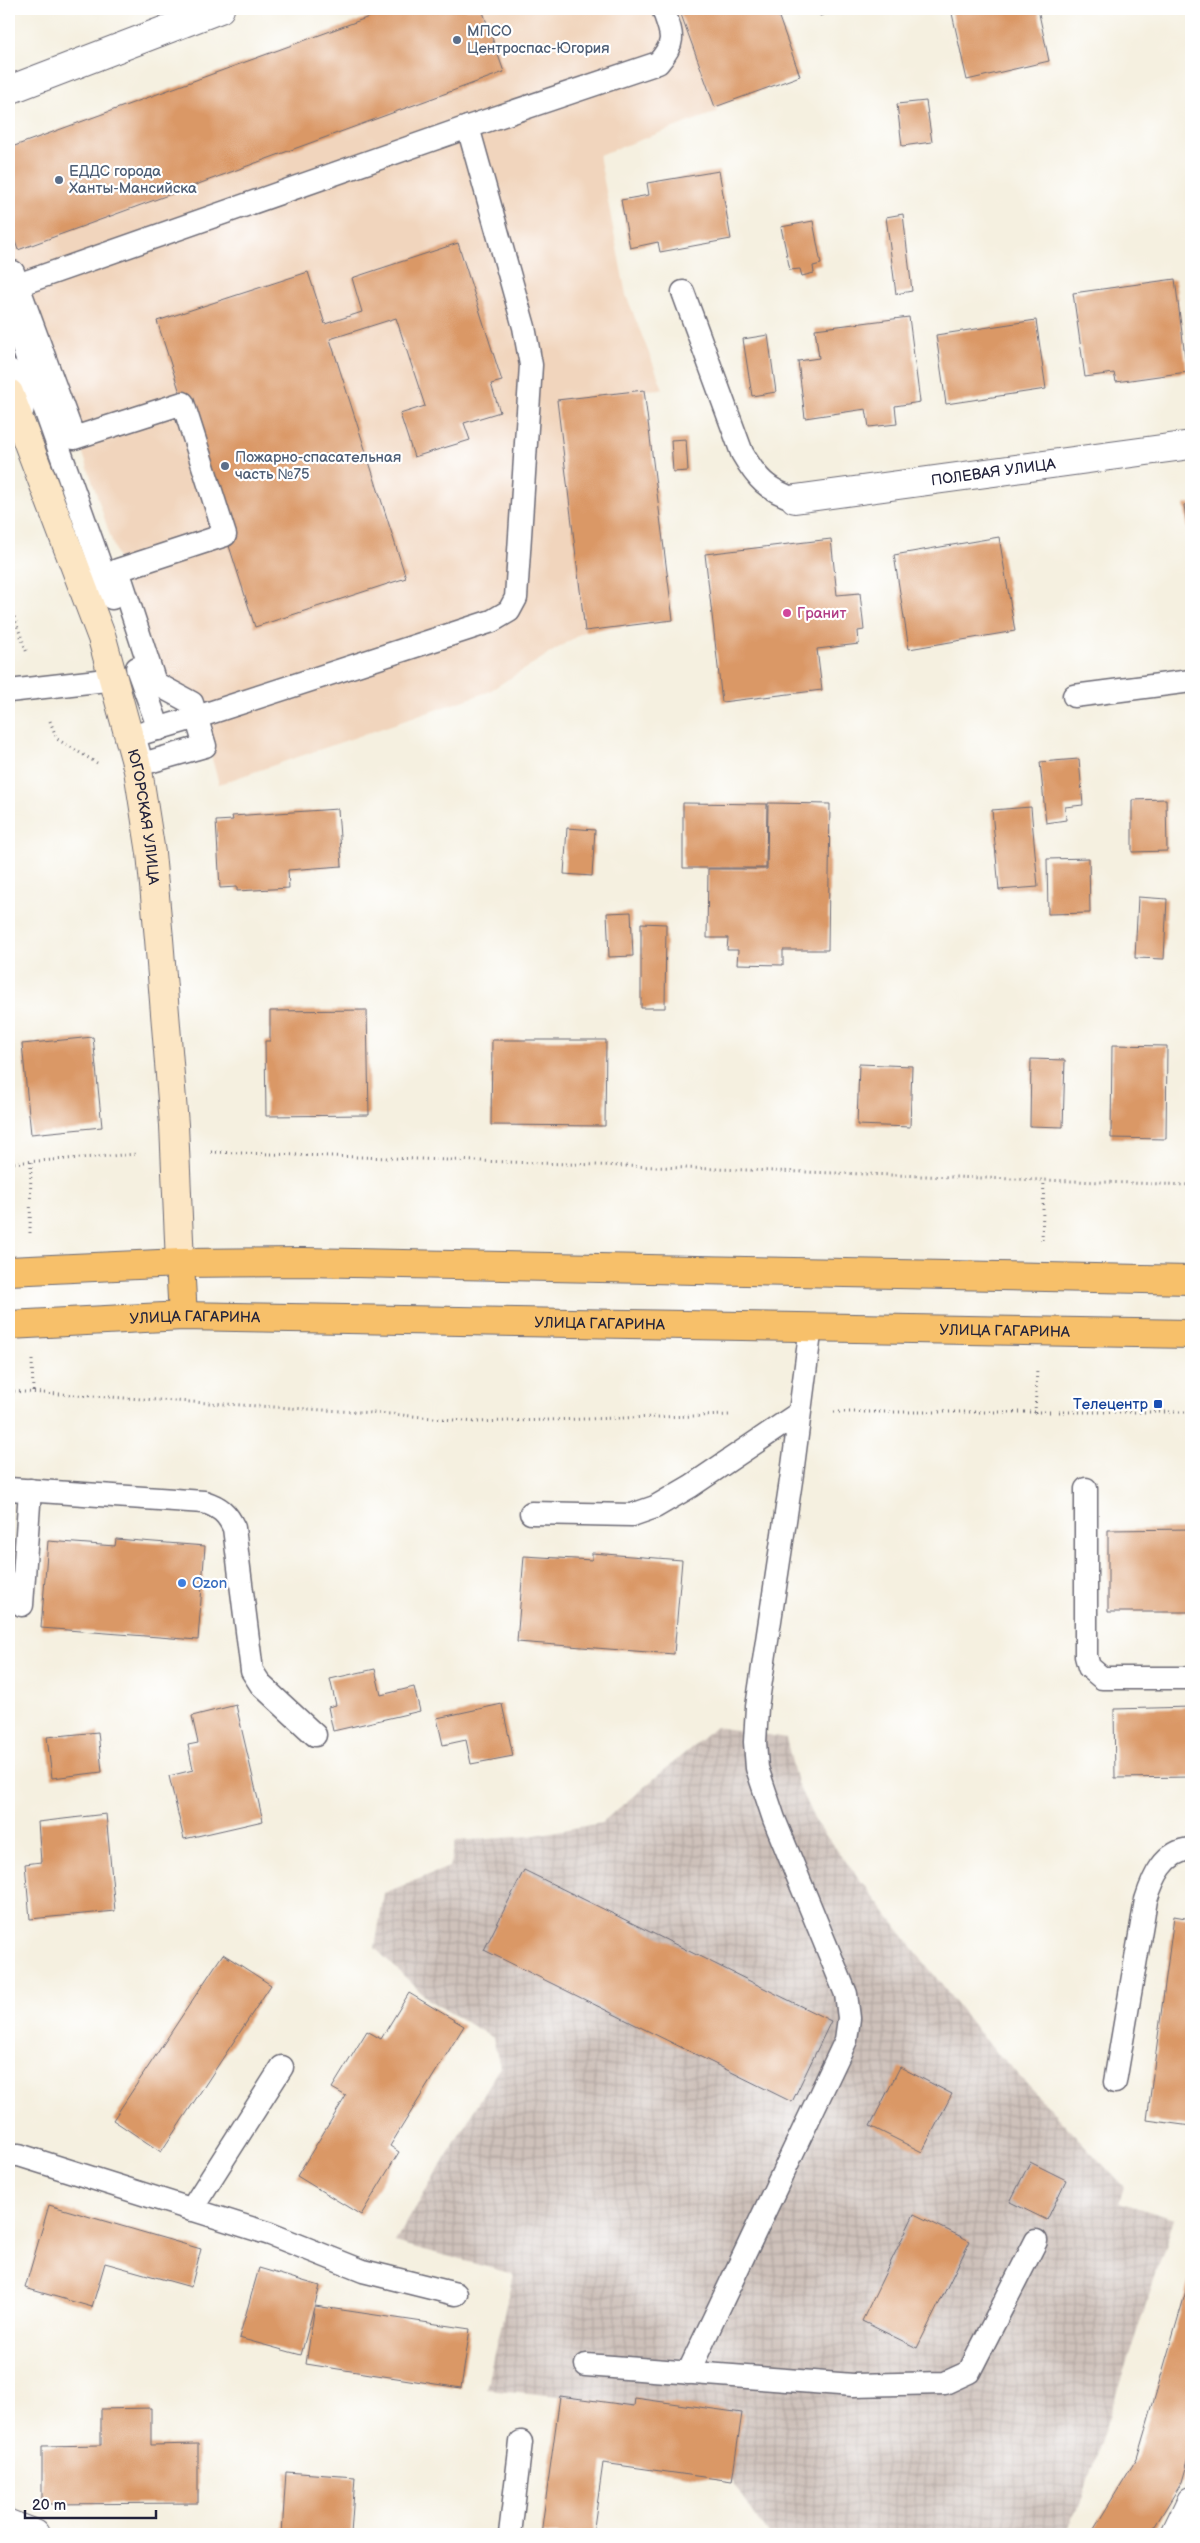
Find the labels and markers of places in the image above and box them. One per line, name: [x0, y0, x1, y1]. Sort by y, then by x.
place label: МПСО Центроспас-Югория: [467, 22, 610, 58]
marker: МПСО Центроспас-Югория: [451, 34, 463, 46]
place label: ЕДДС города Ханты-Мансийска: [69, 162, 197, 198]
marker: ЕДДС города Ханты-Мансийска: [53, 174, 65, 186]
place label: Пожарно-спасательная часть №75: [235, 448, 401, 484]
marker: Пожарно-спасательная часть №75: [219, 460, 231, 472]
place label: Гранит: [797, 604, 846, 623]
marker: Гранит: [781, 607, 793, 619]
place label: Телецентр: [1073, 1395, 1149, 1414]
marker: Телецентр: [1152, 1398, 1164, 1410]
place label: Ozon: [192, 1574, 227, 1593]
marker: Ozon: [176, 1577, 188, 1589]

